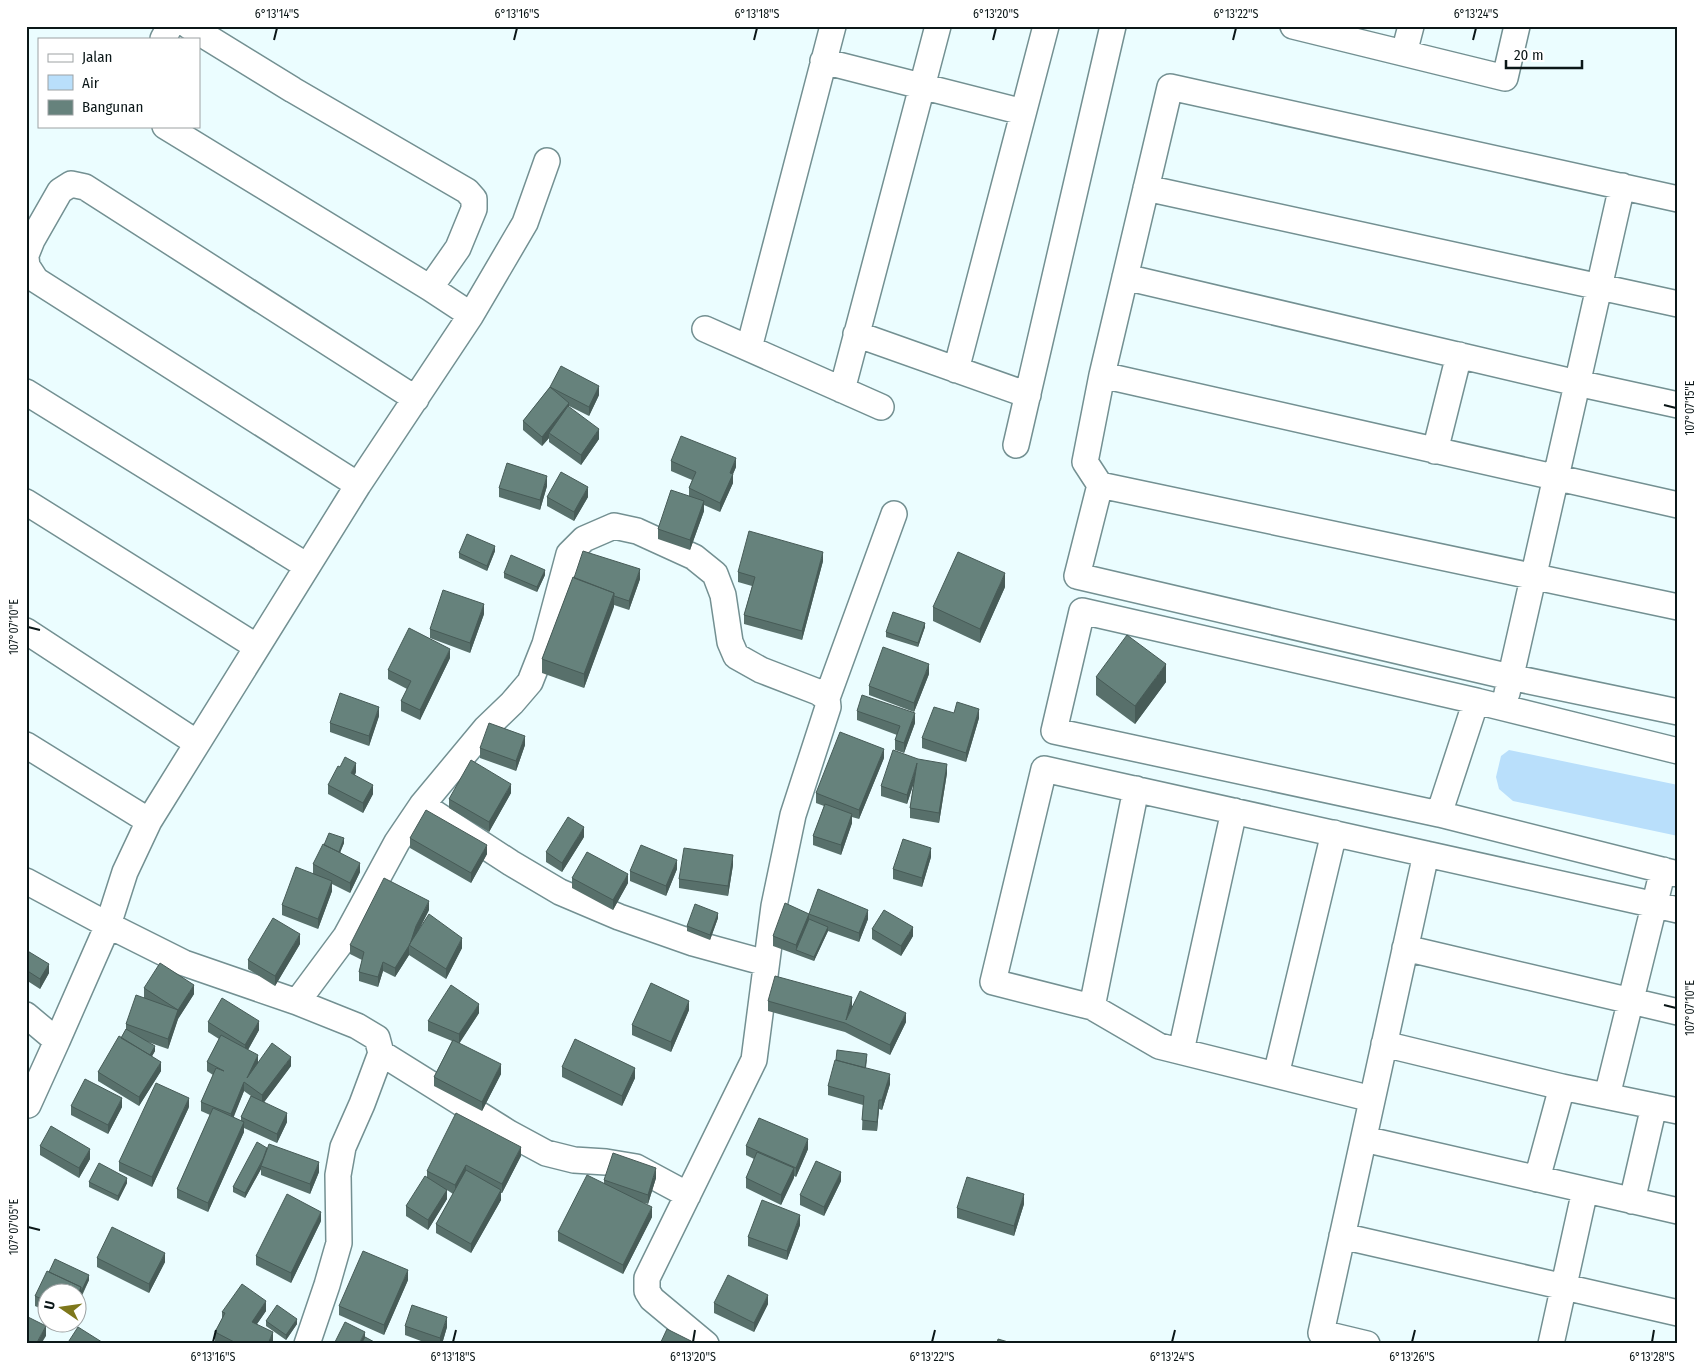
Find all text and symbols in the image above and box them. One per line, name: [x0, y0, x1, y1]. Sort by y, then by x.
text: 6°13'14"S: [255, 7, 299, 21]
text: 6°13'16"S: [495, 7, 539, 21]
text: 6°13'18"S: [735, 7, 780, 21]
text: 6°13'20"S: [973, 7, 1019, 21]
text: 6°13'22"S: [1213, 7, 1259, 21]
text: 6°13'24"S: [1454, 7, 1498, 21]
legend: [38, 38, 200, 128]
scale bar: [1506, 38, 1583, 70]
text: 20 m: [1514, 46, 1544, 64]
text: Jalan: [82, 48, 112, 66]
text: Air: [82, 74, 100, 92]
text: Bangunan: [82, 98, 143, 116]
text: 107°07'15"E: [1683, 380, 1697, 435]
text: 107°07'10"E: [7, 599, 21, 655]
text: 107°07'10"E: [1683, 980, 1697, 1036]
text: 107°07'05"E: [7, 1199, 21, 1255]
north arrow: [38, 1282, 88, 1332]
text: U: [41, 1299, 59, 1311]
text: 6°13'16"S: [191, 1350, 235, 1364]
text: 6°13'18"S: [431, 1350, 476, 1364]
text: 6°13'20"S: [670, 1350, 716, 1364]
text: 6°13'22"S: [909, 1350, 955, 1364]
text: 6°13'24"S: [1150, 1350, 1194, 1364]
text: 6°13'26"S: [1389, 1350, 1435, 1364]
text: 6°13'28"S: [1629, 1350, 1675, 1364]

